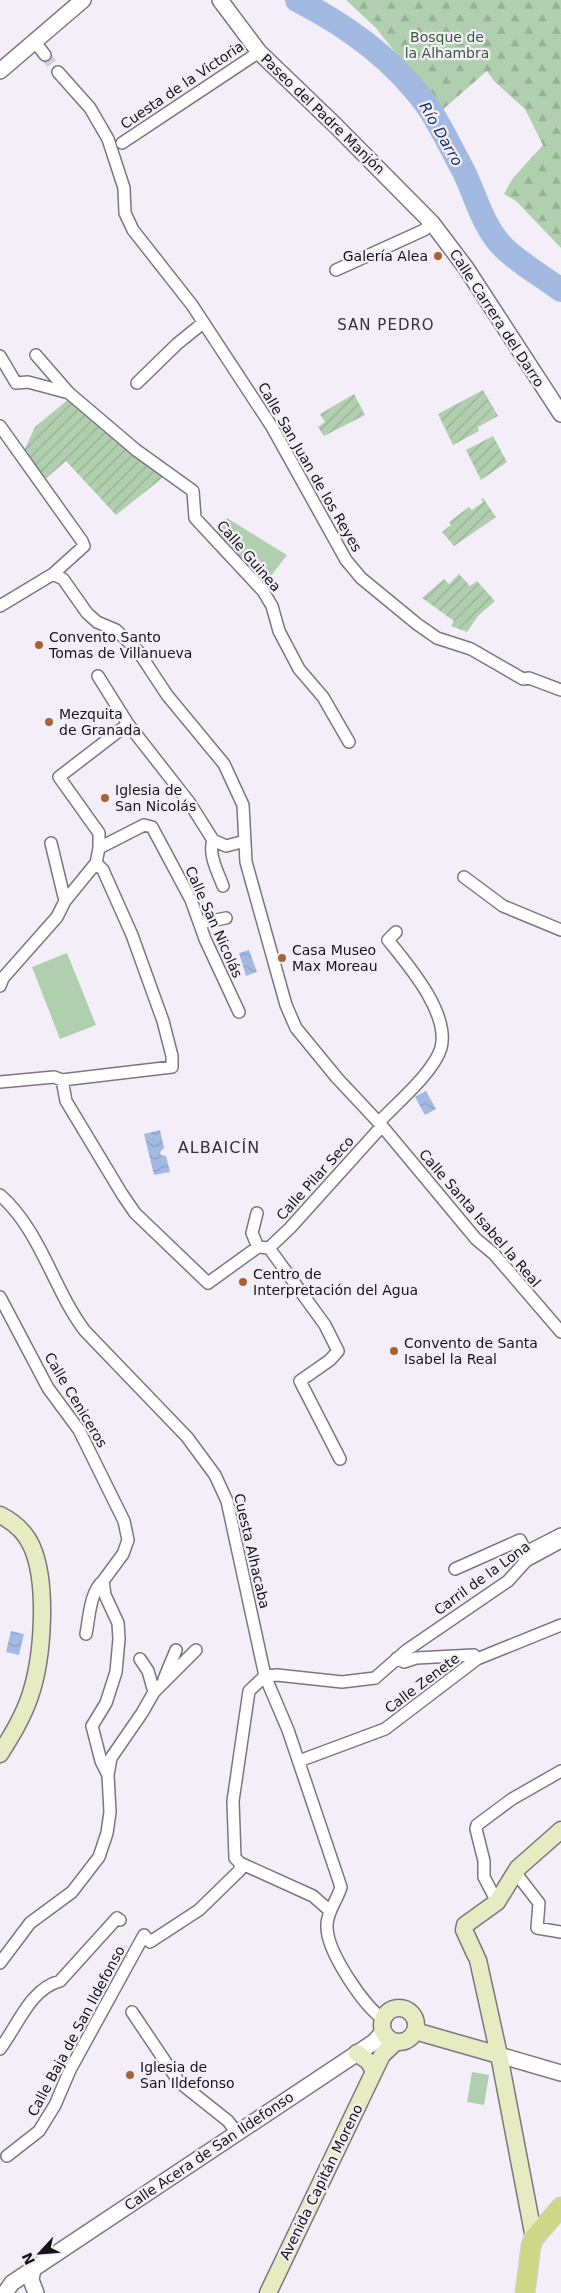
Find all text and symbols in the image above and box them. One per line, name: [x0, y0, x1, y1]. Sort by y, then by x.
park label: Bosque de la Alhambra: [405, 29, 489, 61]
street label: Cuesta de la Victoria: [117, 38, 247, 132]
street label: Paseo del Padre Manjón: [258, 51, 388, 177]
water label: Río Darro: [416, 99, 466, 169]
street label: Calle Carrera del Darro: [447, 246, 547, 390]
place label: Galería Alea: [343, 248, 428, 264]
marker: Galería Alea: [432, 250, 444, 262]
district label: SAN PEDRO: [337, 316, 435, 334]
street label: Calle San Juan de los Reyes: [255, 379, 365, 555]
street label: Calle Guinea: [214, 517, 284, 595]
place label: Convento Santo Tomas de Villanueva: [48, 629, 192, 661]
marker: Convento Santo Tomas de Villanueva: [33, 639, 45, 651]
place label: Mezquita de Granada: [59, 706, 141, 738]
marker: Mezquita de Granada: [43, 716, 55, 728]
place label: Iglesia de San Nicolás: [115, 782, 196, 814]
marker: Iglesia de San Nicolás: [99, 792, 111, 804]
street label: Calle San Nicolás: [182, 864, 246, 980]
place label: Casa Museo Max Moreau: [292, 942, 378, 974]
marker: Casa Museo Max Moreau: [276, 952, 288, 964]
street label: Calle Pilar Seco: [273, 1133, 357, 1223]
district label: ALBAICÍN: [178, 1138, 260, 1157]
street label: Calle Santa Isabel la Real: [416, 1146, 544, 1290]
place label: Centro de Interpretación del Agua: [253, 1266, 418, 1298]
marker: Centro de Interpretación del Agua: [237, 1276, 249, 1288]
place label: Convento de Santa Isabel la Real: [404, 1335, 538, 1367]
marker: Convento de Santa Isabel la Real: [388, 1345, 400, 1357]
street label: Calle Ceniceros: [41, 1350, 111, 1450]
street label: Cuesta Alhacaba: [231, 1492, 273, 1610]
street label: Carril de la Lona: [431, 1538, 533, 1618]
street label: Calle Zenete: [382, 1650, 462, 1716]
street label: Calle Baja de San Ildefonso: [24, 1943, 128, 2119]
place label: Iglesia de San Ildefonso: [140, 2059, 235, 2091]
marker: Iglesia de San Ildefonso: [124, 2069, 136, 2081]
street label: Calle Acera de San Ildefonso: [122, 2088, 296, 2214]
street label: Avenida Capitán Moreno: [276, 2102, 366, 2262]
north arrow: [15, 2228, 65, 2278]
text: N: [19, 2250, 38, 2267]

